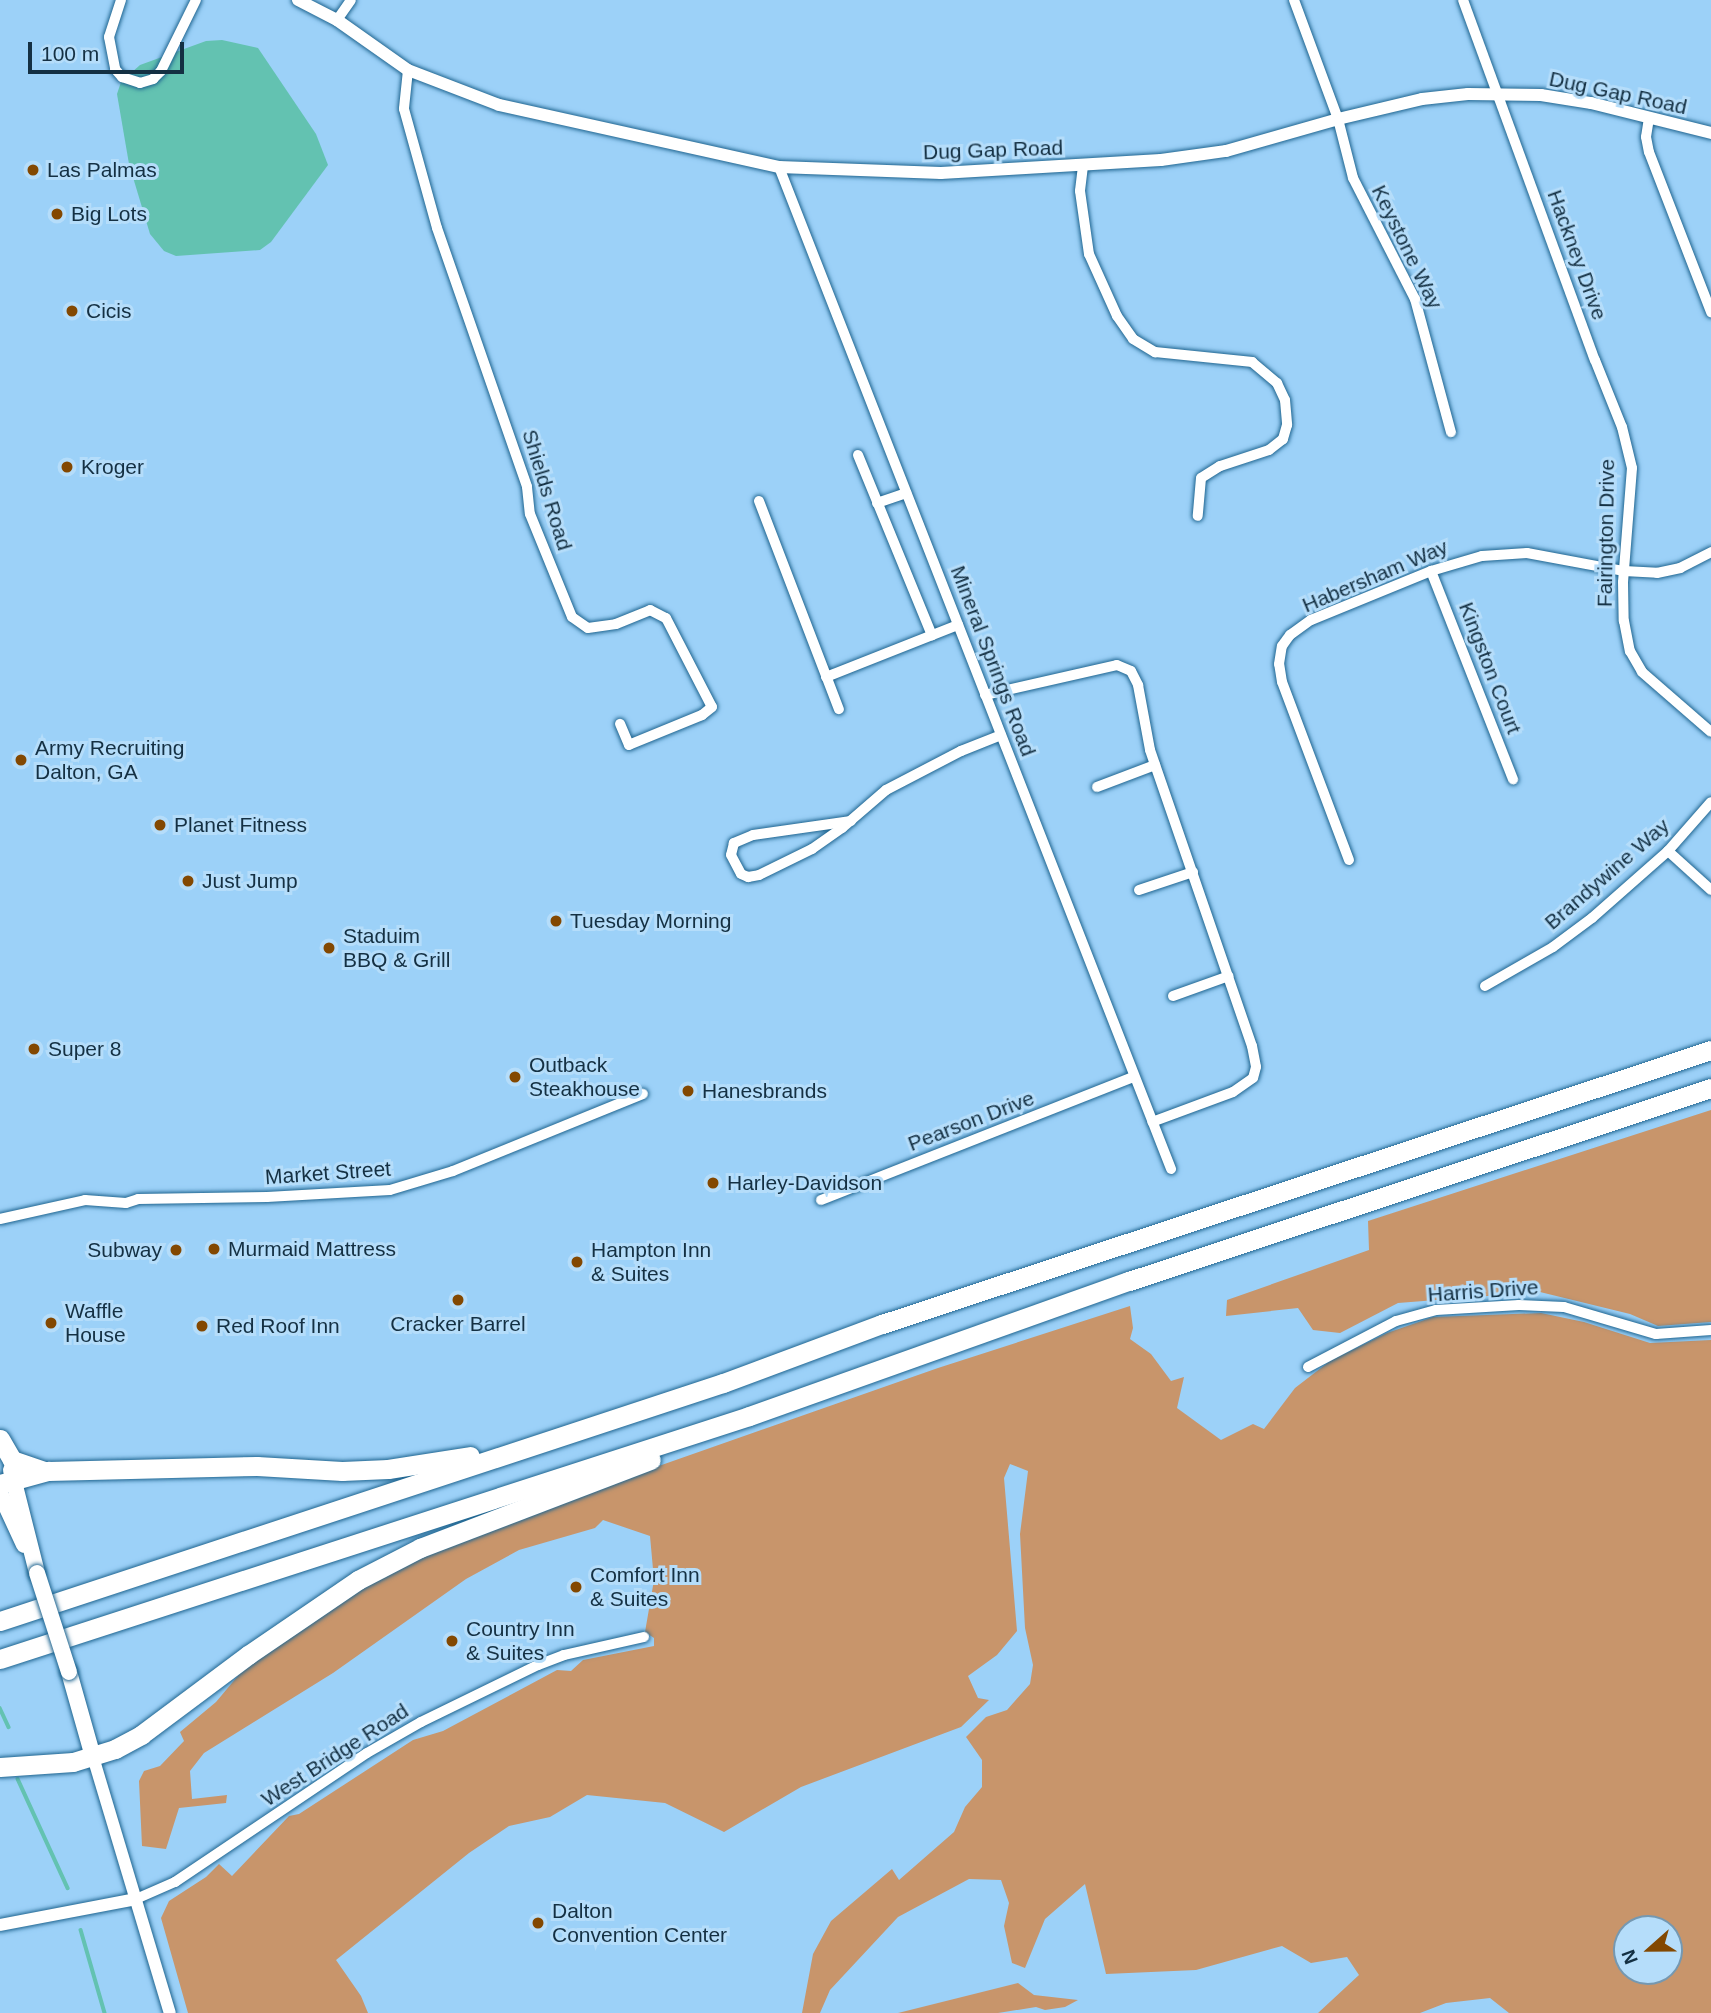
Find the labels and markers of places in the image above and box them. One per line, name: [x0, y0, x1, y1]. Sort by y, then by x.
place label: Las Palmas: [47, 157, 157, 183]
marker: Las Palmas: [25, 162, 41, 178]
place label: Big Lots: [71, 201, 147, 227]
marker: Big Lots: [49, 206, 65, 222]
place label: Cicis: [86, 298, 131, 324]
marker: Cicis: [64, 303, 80, 319]
place label: Kroger: [81, 454, 144, 480]
marker: Kroger: [59, 459, 75, 475]
place label: Army Recruiting Dalton, GA: [35, 735, 184, 785]
marker: Army Recruiting Dalton, GA: [13, 752, 29, 768]
place label: Planet Fitness: [174, 812, 307, 838]
marker: Planet Fitness: [152, 817, 168, 833]
place label: Just Jump: [202, 868, 298, 894]
marker: Just Jump: [180, 873, 196, 889]
place label: Tuesday Morning: [570, 908, 731, 934]
marker: Tuesday Morning: [548, 913, 564, 929]
place label: Staduim BBQ & Grill: [343, 923, 450, 973]
marker: Staduim BBQ & Grill: [321, 940, 337, 956]
place label: Super 8: [48, 1036, 122, 1062]
marker: Super 8: [26, 1041, 42, 1057]
place label: Outback Steakhouse: [529, 1052, 640, 1102]
marker: Outback Steakhouse: [507, 1069, 523, 1085]
place label: Hanesbrands: [702, 1078, 827, 1104]
marker: Hanesbrands: [680, 1083, 696, 1099]
place label: Harley-Davidson: [727, 1170, 882, 1196]
marker: Harley-Davidson: [705, 1175, 721, 1191]
place label: Murmaid Mattress: [228, 1236, 396, 1262]
place label: Subway: [87, 1237, 162, 1263]
place label: Hampton Inn & Suites: [591, 1237, 711, 1287]
marker: Murmaid Mattress: [206, 1241, 222, 1257]
marker: Subway: [168, 1242, 184, 1258]
marker: Hampton Inn & Suites: [569, 1254, 585, 1270]
marker: Cracker Barrel: [450, 1292, 466, 1308]
place label: Waffle House: [65, 1298, 126, 1348]
place label: Cracker Barrel: [390, 1311, 526, 1337]
place label: Red Roof Inn: [216, 1313, 340, 1339]
marker: Waffle House: [43, 1315, 59, 1331]
marker: Red Roof Inn: [194, 1318, 210, 1334]
place label: Comfort Inn & Suites: [590, 1562, 700, 1612]
marker: Comfort Inn & Suites: [568, 1579, 584, 1595]
place label: Country Inn & Suites: [466, 1616, 575, 1666]
marker: Country Inn & Suites: [444, 1633, 460, 1649]
place label: Dalton Convention Center: [552, 1898, 727, 1948]
marker: Dalton Convention Center: [530, 1915, 546, 1931]

